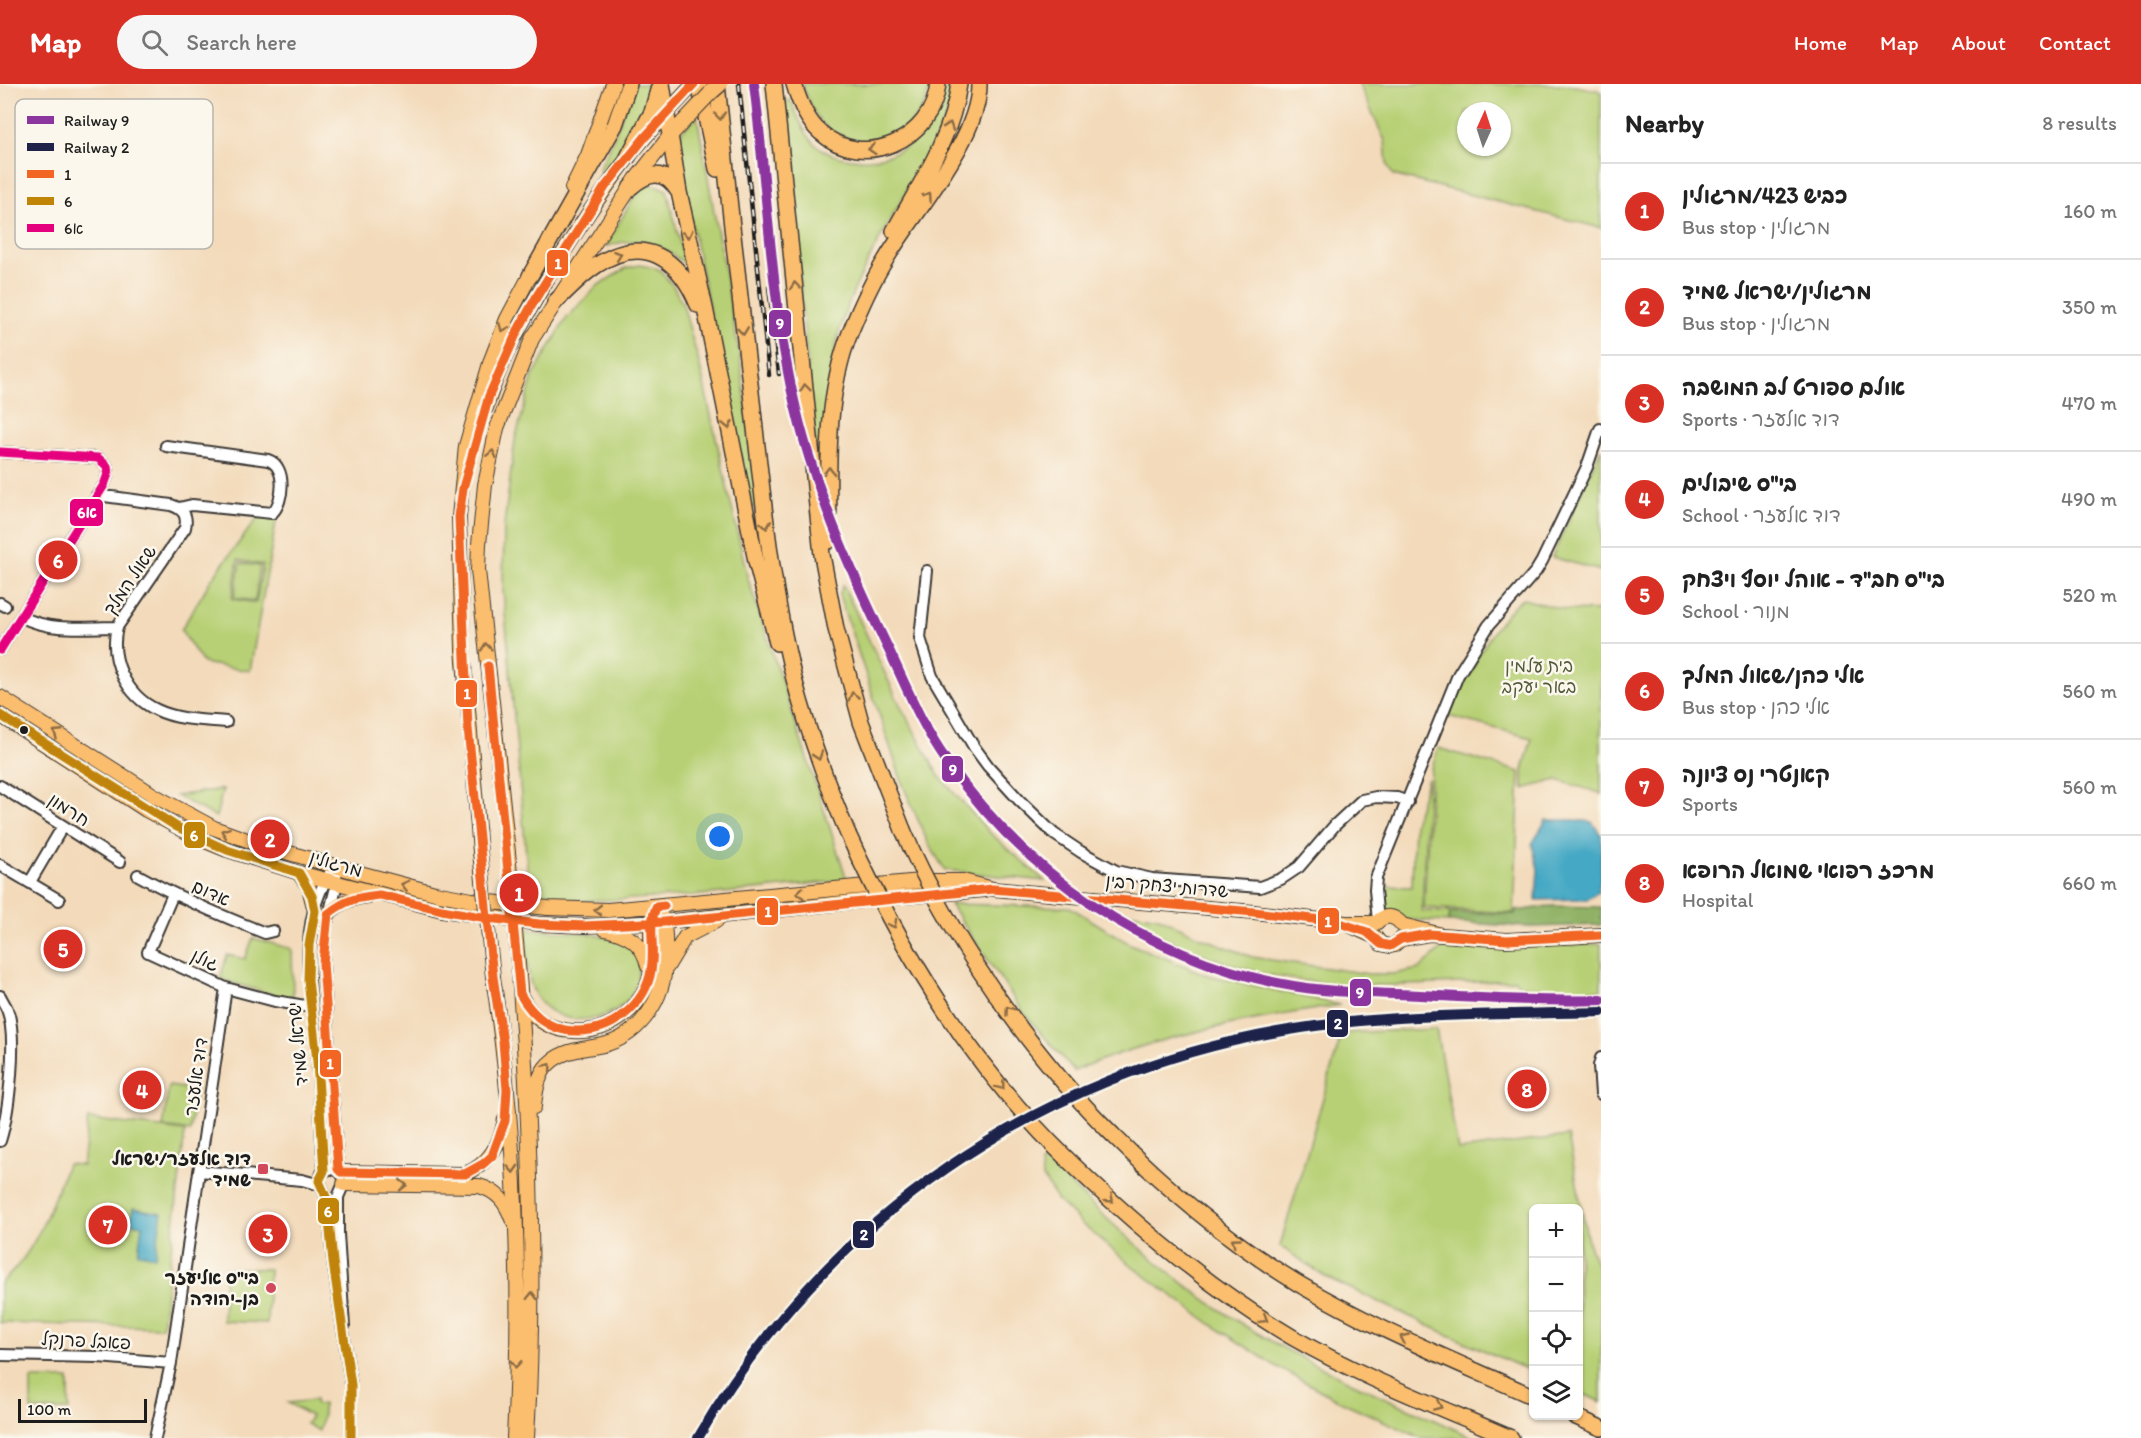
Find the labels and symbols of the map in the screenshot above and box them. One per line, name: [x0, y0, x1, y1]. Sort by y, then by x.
legend: [15, 99, 213, 249]
north arrow: [1457, 102, 1511, 156]
text: Railway 9: [64, 111, 129, 130]
one-way arrow: [713, 111, 726, 120]
one-way arrow: [942, 121, 955, 132]
text: Railway 2: [64, 138, 130, 157]
one-way arrow: [868, 142, 877, 155]
text: 1: [64, 165, 72, 184]
one-way arrow: [921, 191, 932, 202]
text: 6: [64, 192, 72, 211]
text: 6א: [64, 219, 83, 238]
one-way arrow: [681, 229, 694, 239]
line badge: 1: [546, 249, 569, 277]
one-way arrow: [613, 250, 623, 263]
text: 1: [554, 254, 562, 273]
one-way arrow: [789, 282, 802, 291]
line badge: 9: [768, 309, 792, 338]
text: 9: [776, 314, 784, 333]
one-way arrow: [499, 322, 511, 333]
one-way arrow: [737, 327, 749, 336]
one-way arrow: [799, 384, 811, 393]
one-way arrow: [721, 419, 734, 429]
one-way arrow: [485, 449, 498, 459]
one-way arrow: [823, 466, 835, 475]
line badge: 6א: [69, 498, 104, 527]
text: 6א: [77, 503, 97, 522]
one-way arrow: [760, 520, 772, 529]
pin: 6: [38, 538, 78, 582]
street label: שאול המלך: [99, 541, 161, 619]
one-way arrow: [480, 643, 493, 652]
park label: בית עלמין באר יעקב: [1502, 655, 1576, 698]
line badge: 1: [455, 679, 478, 708]
text: 1: [463, 684, 471, 703]
one-way arrow: [848, 692, 860, 702]
unlabelled marker: [18, 724, 30, 736]
one-way arrow: [53, 729, 63, 741]
one-way arrow: [811, 750, 824, 761]
line badge: 9: [941, 755, 964, 783]
text: 9: [949, 760, 957, 779]
street label: חרמון: [44, 789, 94, 831]
pin: 2: [250, 816, 290, 861]
line badge: 6: [183, 821, 206, 849]
your location: [705, 822, 734, 851]
text: 6: [190, 826, 199, 845]
one-way arrow: [220, 827, 231, 839]
street label: מרגולין: [307, 846, 365, 882]
pin: 1: [500, 870, 538, 916]
street label: שדרות יצחק רבין: [1105, 870, 1229, 902]
street label: אדום: [189, 875, 233, 911]
one-way arrow: [400, 880, 410, 893]
one-way arrow: [795, 886, 804, 899]
line badge: 1: [756, 897, 779, 926]
text: 1: [764, 902, 772, 921]
one-way arrow: [593, 904, 602, 916]
line badge: 1: [1317, 907, 1340, 935]
text: 1: [1324, 912, 1332, 931]
one-way arrow: [885, 918, 897, 928]
pin: 5: [44, 926, 82, 972]
street label: גולן: [188, 944, 222, 976]
line badge: 9: [1349, 978, 1372, 1007]
text: 9: [1356, 983, 1364, 1002]
street label: ישראל שמיד: [283, 1001, 313, 1087]
one-way arrow: [1005, 1005, 1016, 1016]
line badge: 2: [1326, 1009, 1349, 1038]
text: 2: [1334, 1014, 1343, 1033]
street label: דוד אלעזר: [180, 1036, 212, 1118]
line badge: 1: [319, 1049, 342, 1078]
text: 1: [326, 1054, 334, 1073]
one-way arrow: [541, 1063, 552, 1074]
pin: 8: [1508, 1066, 1546, 1112]
pin: 4: [122, 1068, 162, 1112]
one-way arrow: [993, 1079, 1004, 1090]
place label: דוד אלעזר/ישראל שמיד: [112, 1148, 251, 1191]
marker: דוד אלעזר/ישראל שמיד: [256, 1162, 270, 1176]
one-way arrow: [506, 1165, 519, 1174]
one-way arrow: [398, 1179, 407, 1191]
one-way arrow: [1103, 1192, 1114, 1203]
line badge: 6: [317, 1197, 340, 1225]
pin: 7: [88, 1202, 128, 1248]
text: 6: [324, 1202, 333, 1221]
pin: 3: [248, 1212, 288, 1256]
line badge: 2: [852, 1220, 875, 1249]
text: 2: [860, 1225, 869, 1244]
one-way arrow: [1231, 1237, 1242, 1248]
place label: בי"ס אליעזר בן-יהודה: [165, 1267, 259, 1310]
marker: בי"ס אליעזר בן-יהודה: [264, 1281, 278, 1295]
one-way arrow: [526, 1291, 538, 1300]
one-way arrow: [1257, 1312, 1268, 1323]
street label: פאבל פרנקל: [40, 1328, 132, 1354]
one-way arrow: [1400, 1333, 1411, 1345]
one-way arrow: [510, 1360, 522, 1369]
scale bar: [18, 1396, 147, 1424]
one-way arrow: [1431, 1399, 1442, 1411]

